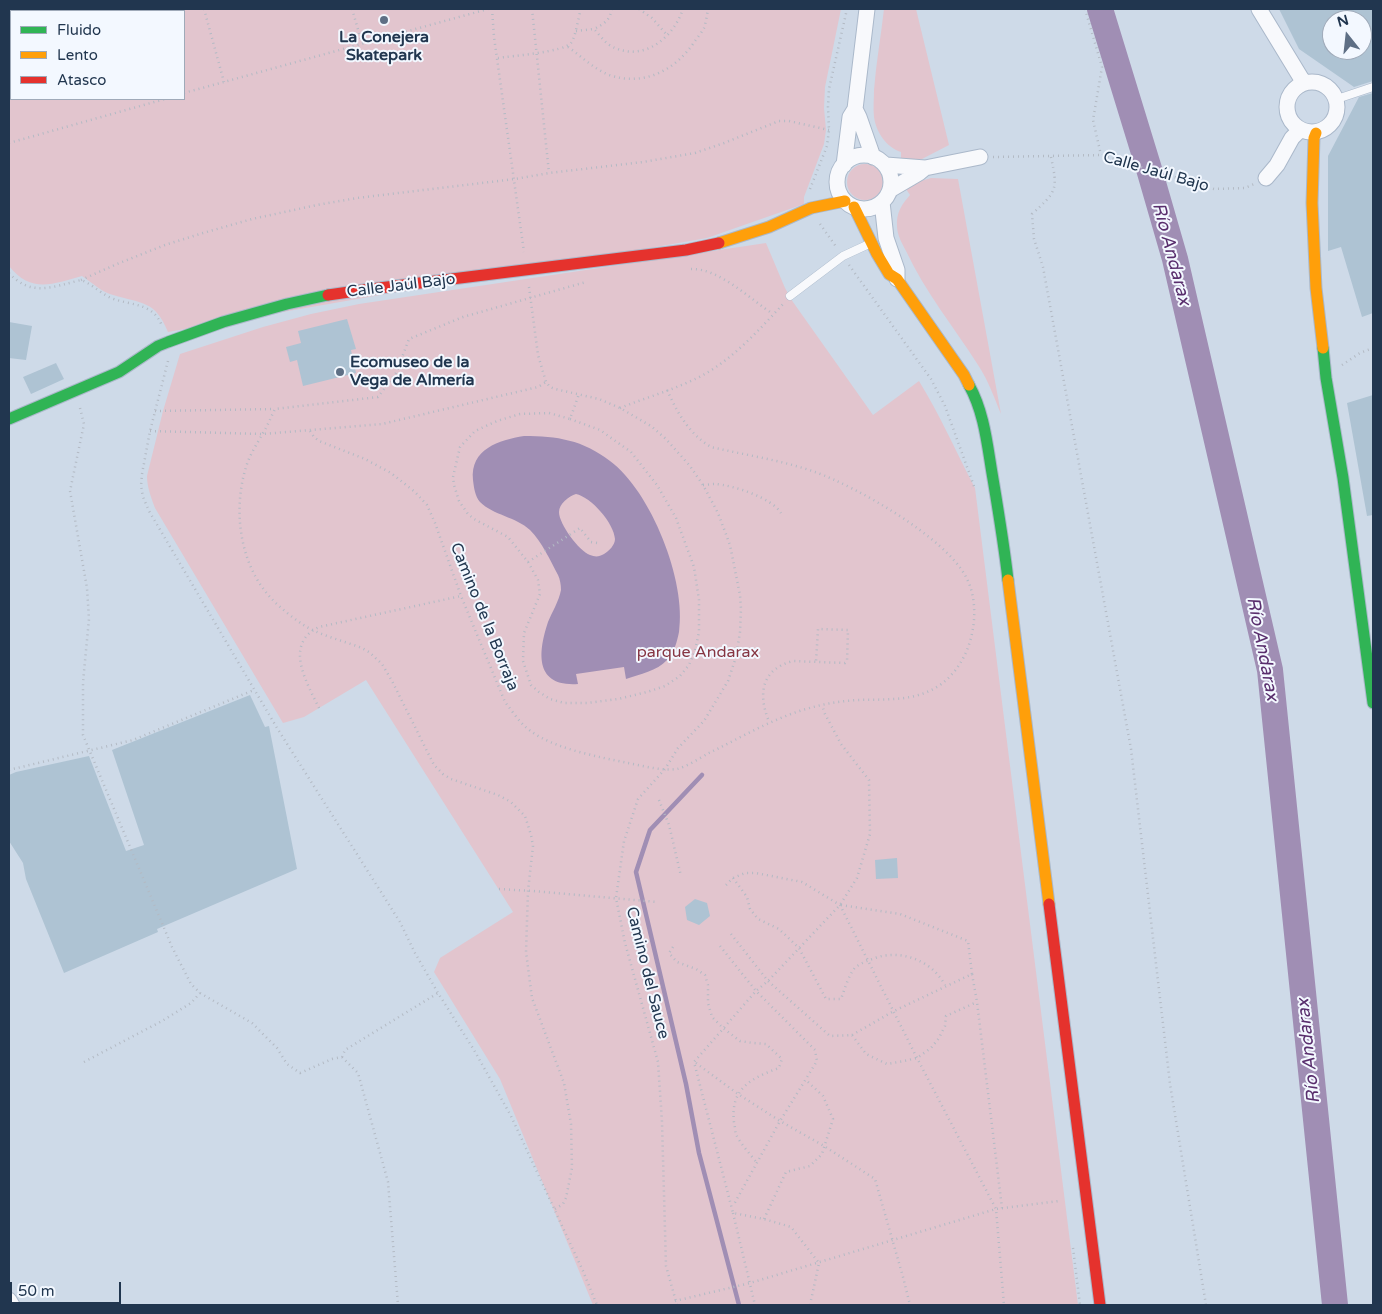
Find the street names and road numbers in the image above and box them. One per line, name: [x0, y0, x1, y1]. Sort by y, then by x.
street label: Calle Jaúl Bajo: [1101, 148, 1211, 196]
street label: Calle Jaúl Bajo: [346, 270, 456, 302]
street label: Camino de la Borraja: [446, 540, 522, 694]
street label: Camino del Sauce: [621, 905, 673, 1041]

